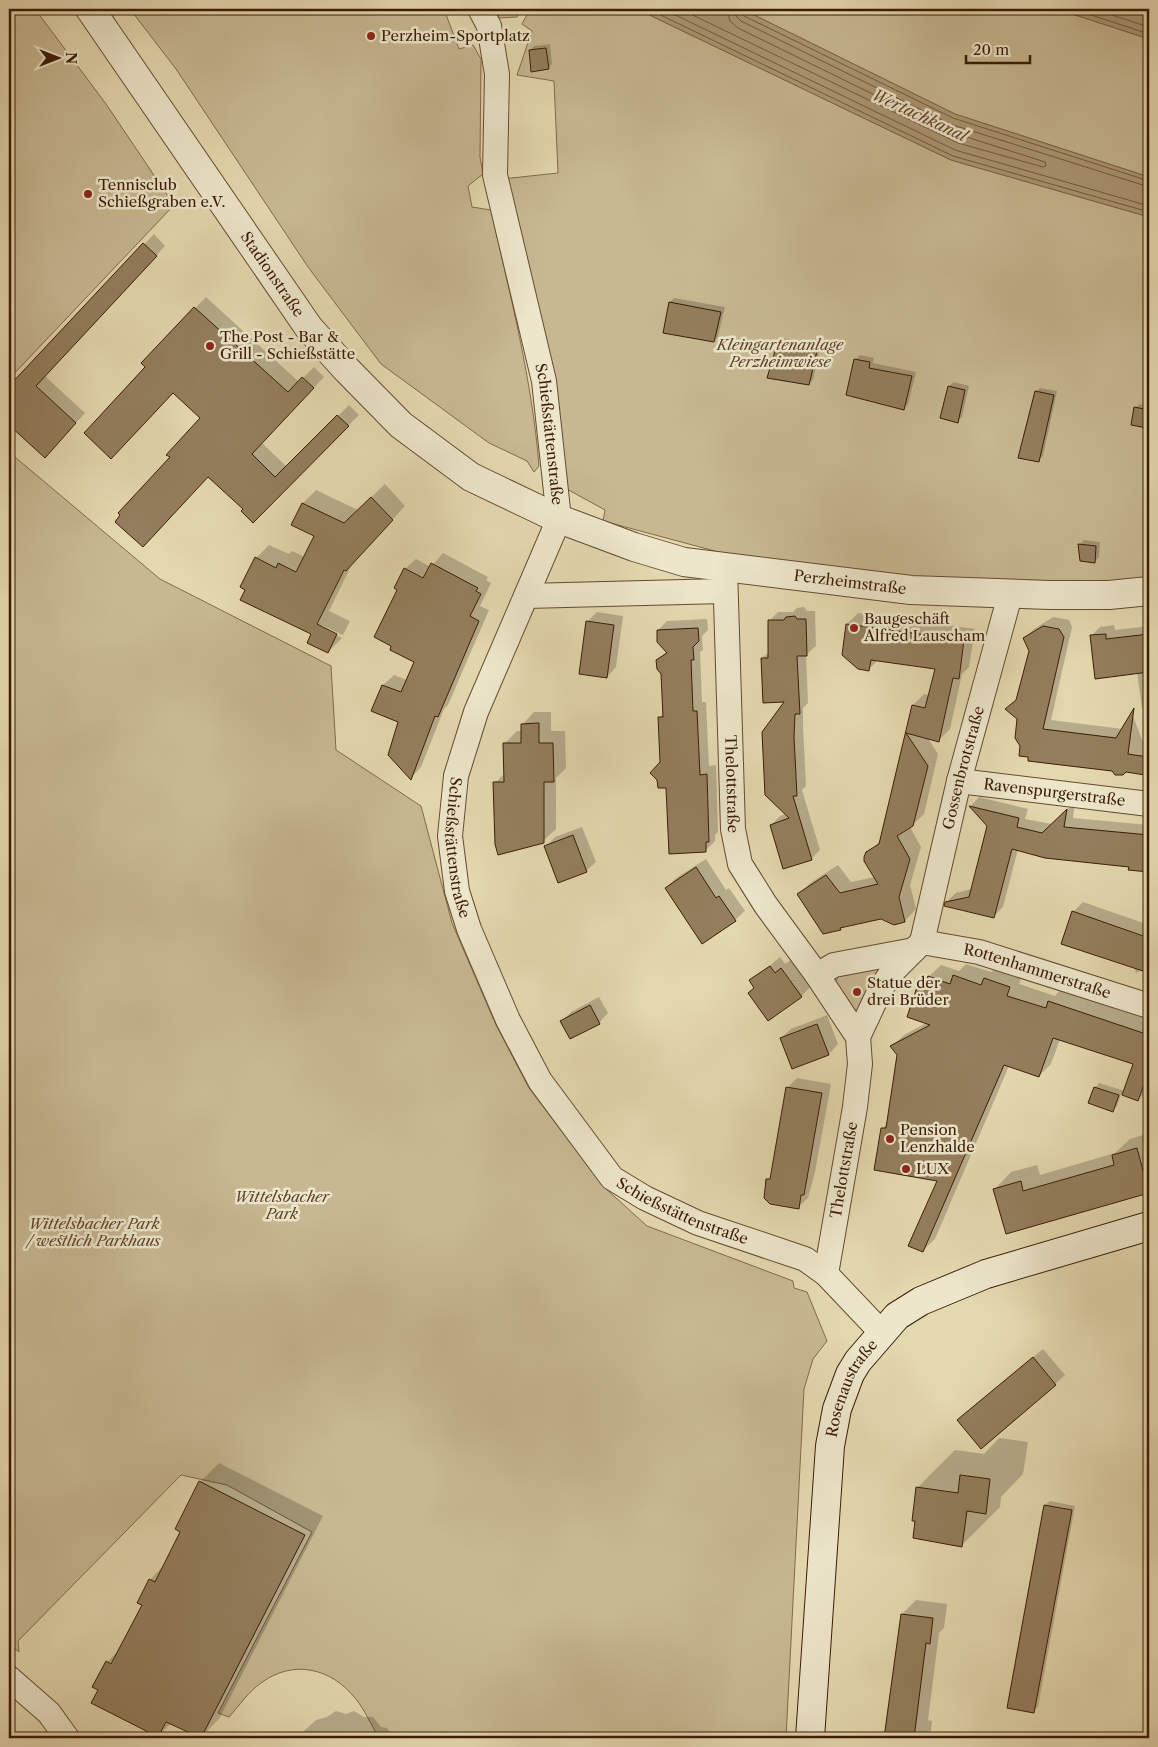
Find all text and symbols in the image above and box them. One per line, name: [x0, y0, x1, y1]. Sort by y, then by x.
place label: Perzheim-Sportplatz: [381, 26, 530, 45]
marker: Perzheim-Sportplatz: [365, 30, 377, 42]
north arrow: [32, 32, 82, 82]
scale bar: [966, 32, 1029, 64]
text: 20 m: [973, 40, 1009, 59]
text: N: [62, 52, 80, 64]
water label: Wertachkanal: [869, 84, 972, 147]
place label: Tennisclub Schießgraben e.V.: [98, 175, 225, 211]
marker: Tennisclub Schießgraben e.V.: [82, 188, 94, 200]
street label: Stadionstraße: [237, 228, 309, 321]
place label: The Post - Bar & Grill - Schießstätte: [220, 327, 355, 363]
park label: Kleingartenanlage Perzheimwiese: [716, 335, 844, 371]
marker: The Post - Bar & Grill - Schießstätte: [204, 340, 216, 352]
street label: Schießstättenstraße: [531, 361, 567, 506]
street label: Perzheimstraße: [793, 566, 907, 598]
place label: Baugeschäft Alfred Lauscham: [863, 609, 985, 645]
marker: Baugeschäft Alfred Lauscham: [848, 622, 860, 634]
street label: Gossenbrotstraße: [938, 704, 988, 831]
street label: Thelottstraße: [721, 735, 743, 833]
street label: Ravenspurgerstraße: [982, 774, 1126, 810]
street label: Schießstättenstraße: [441, 776, 475, 920]
street label: Rottenhammerstraße: [962, 939, 1113, 1002]
place label: Statue der drei Brüder: [867, 973, 950, 1009]
marker: Statue der drei Brüder: [851, 986, 863, 998]
street label: Thelottstraße: [826, 1120, 861, 1220]
place label: Pension Lenzhalde: [900, 1120, 975, 1156]
marker: Pension Lenzhalde: [884, 1133, 896, 1145]
place label: LUX: [916, 1159, 949, 1178]
marker: LUX: [900, 1163, 912, 1175]
street label: Schießstättenstraße: [613, 1173, 751, 1248]
park label: Wittelsbacher Park: [235, 1187, 330, 1223]
park label: Wittelsbacher Park / westlich Parkhaus: [24, 1214, 161, 1250]
street label: Rosenaustraße: [822, 1335, 881, 1439]

